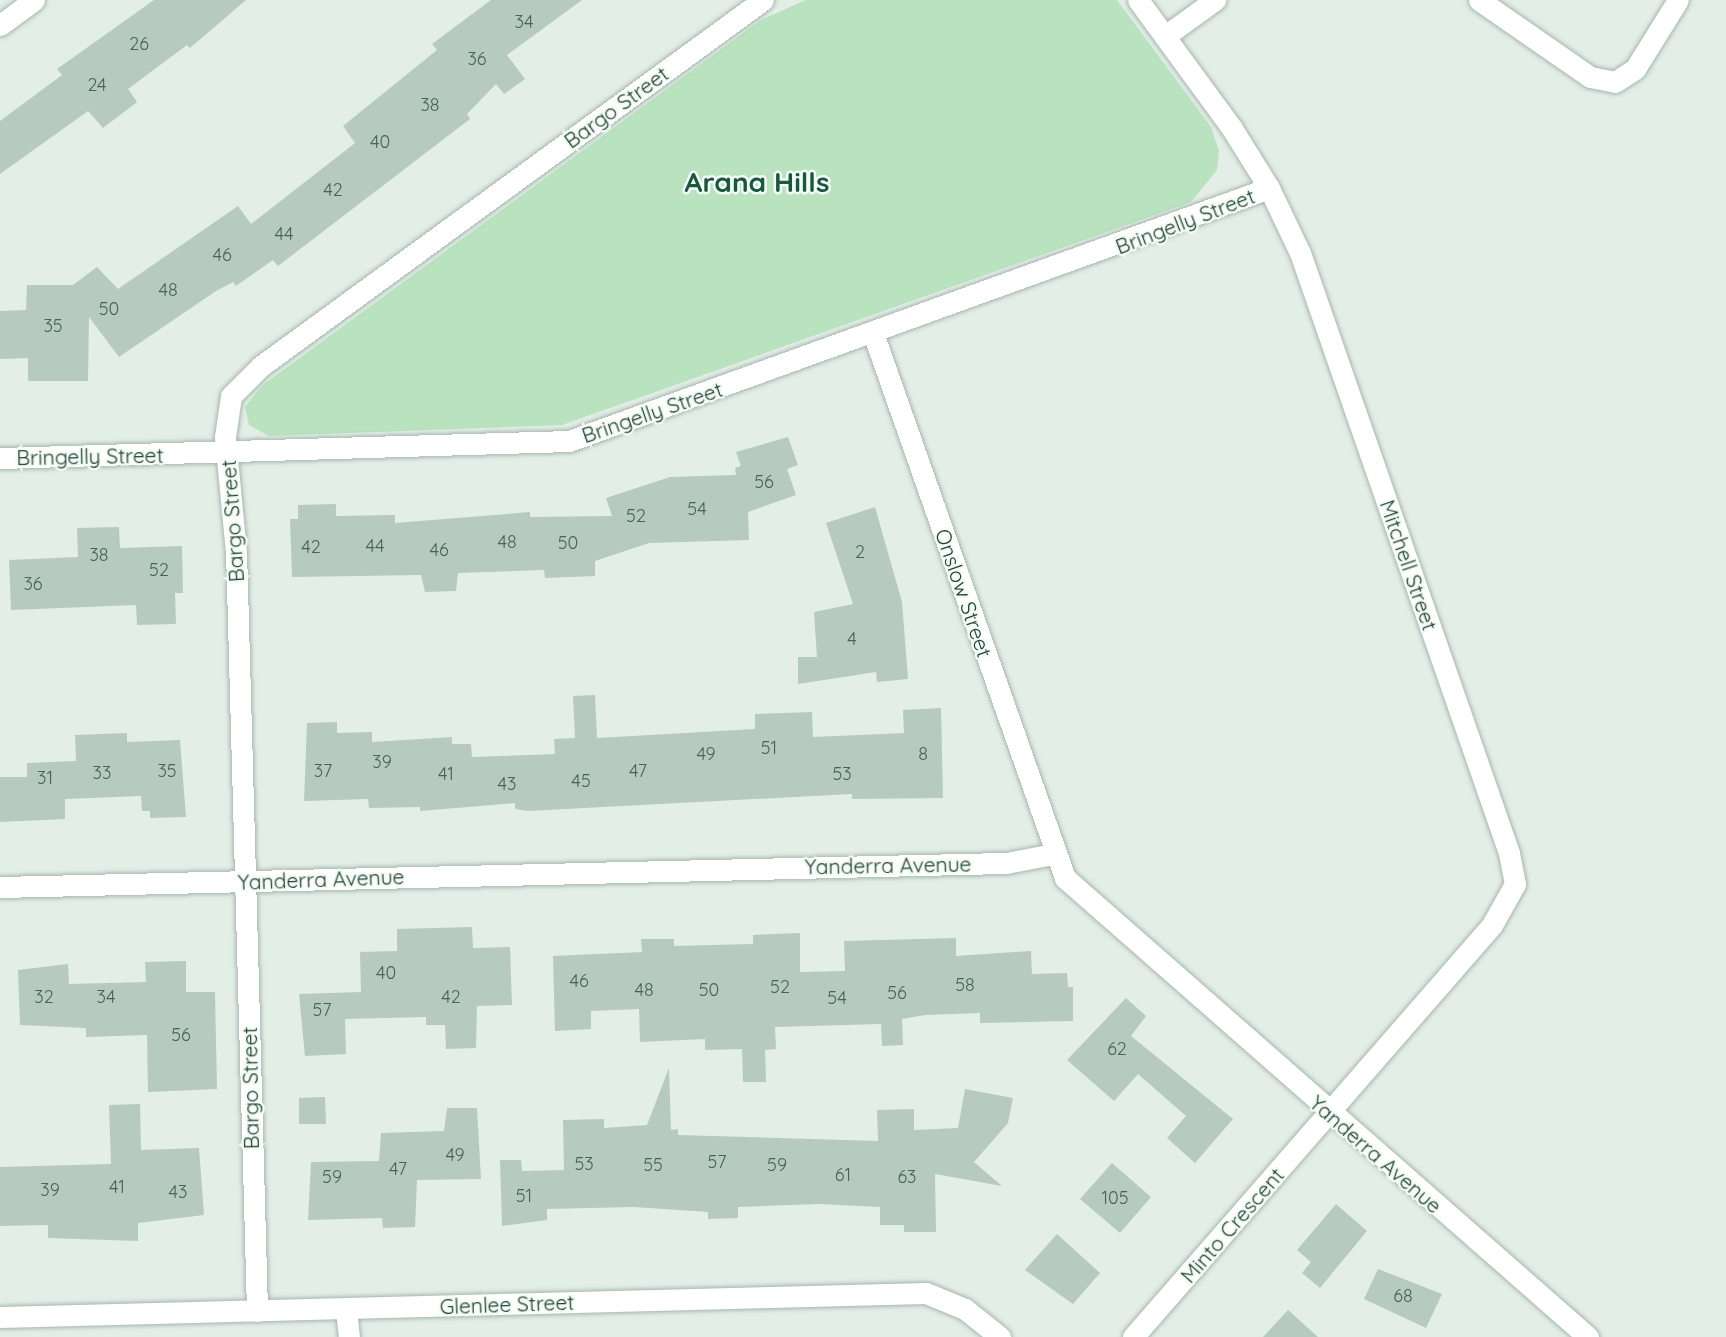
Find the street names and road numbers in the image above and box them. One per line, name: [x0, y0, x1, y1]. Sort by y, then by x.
street label: Bargo Street: [559, 61, 673, 153]
street label: Bringelly Street: [1112, 183, 1258, 259]
street label: Bringelly Street: [578, 376, 726, 448]
street label: Bringelly Street: [16, 442, 164, 470]
street label: Bargo Street: [215, 459, 249, 583]
street label: Mitchell Street: [1375, 496, 1443, 634]
street label: Onslow Street: [930, 525, 998, 661]
street label: Yanderra Avenue: [804, 851, 972, 879]
street label: Yanderra Avenue: [237, 863, 405, 895]
street label: Bargo Street: [236, 1026, 264, 1150]
street label: Yanderra Avenue: [1305, 1090, 1447, 1218]
street label: Minto Crescent: [1175, 1162, 1289, 1288]
street label: Glenlee Street: [439, 1289, 575, 1319]

